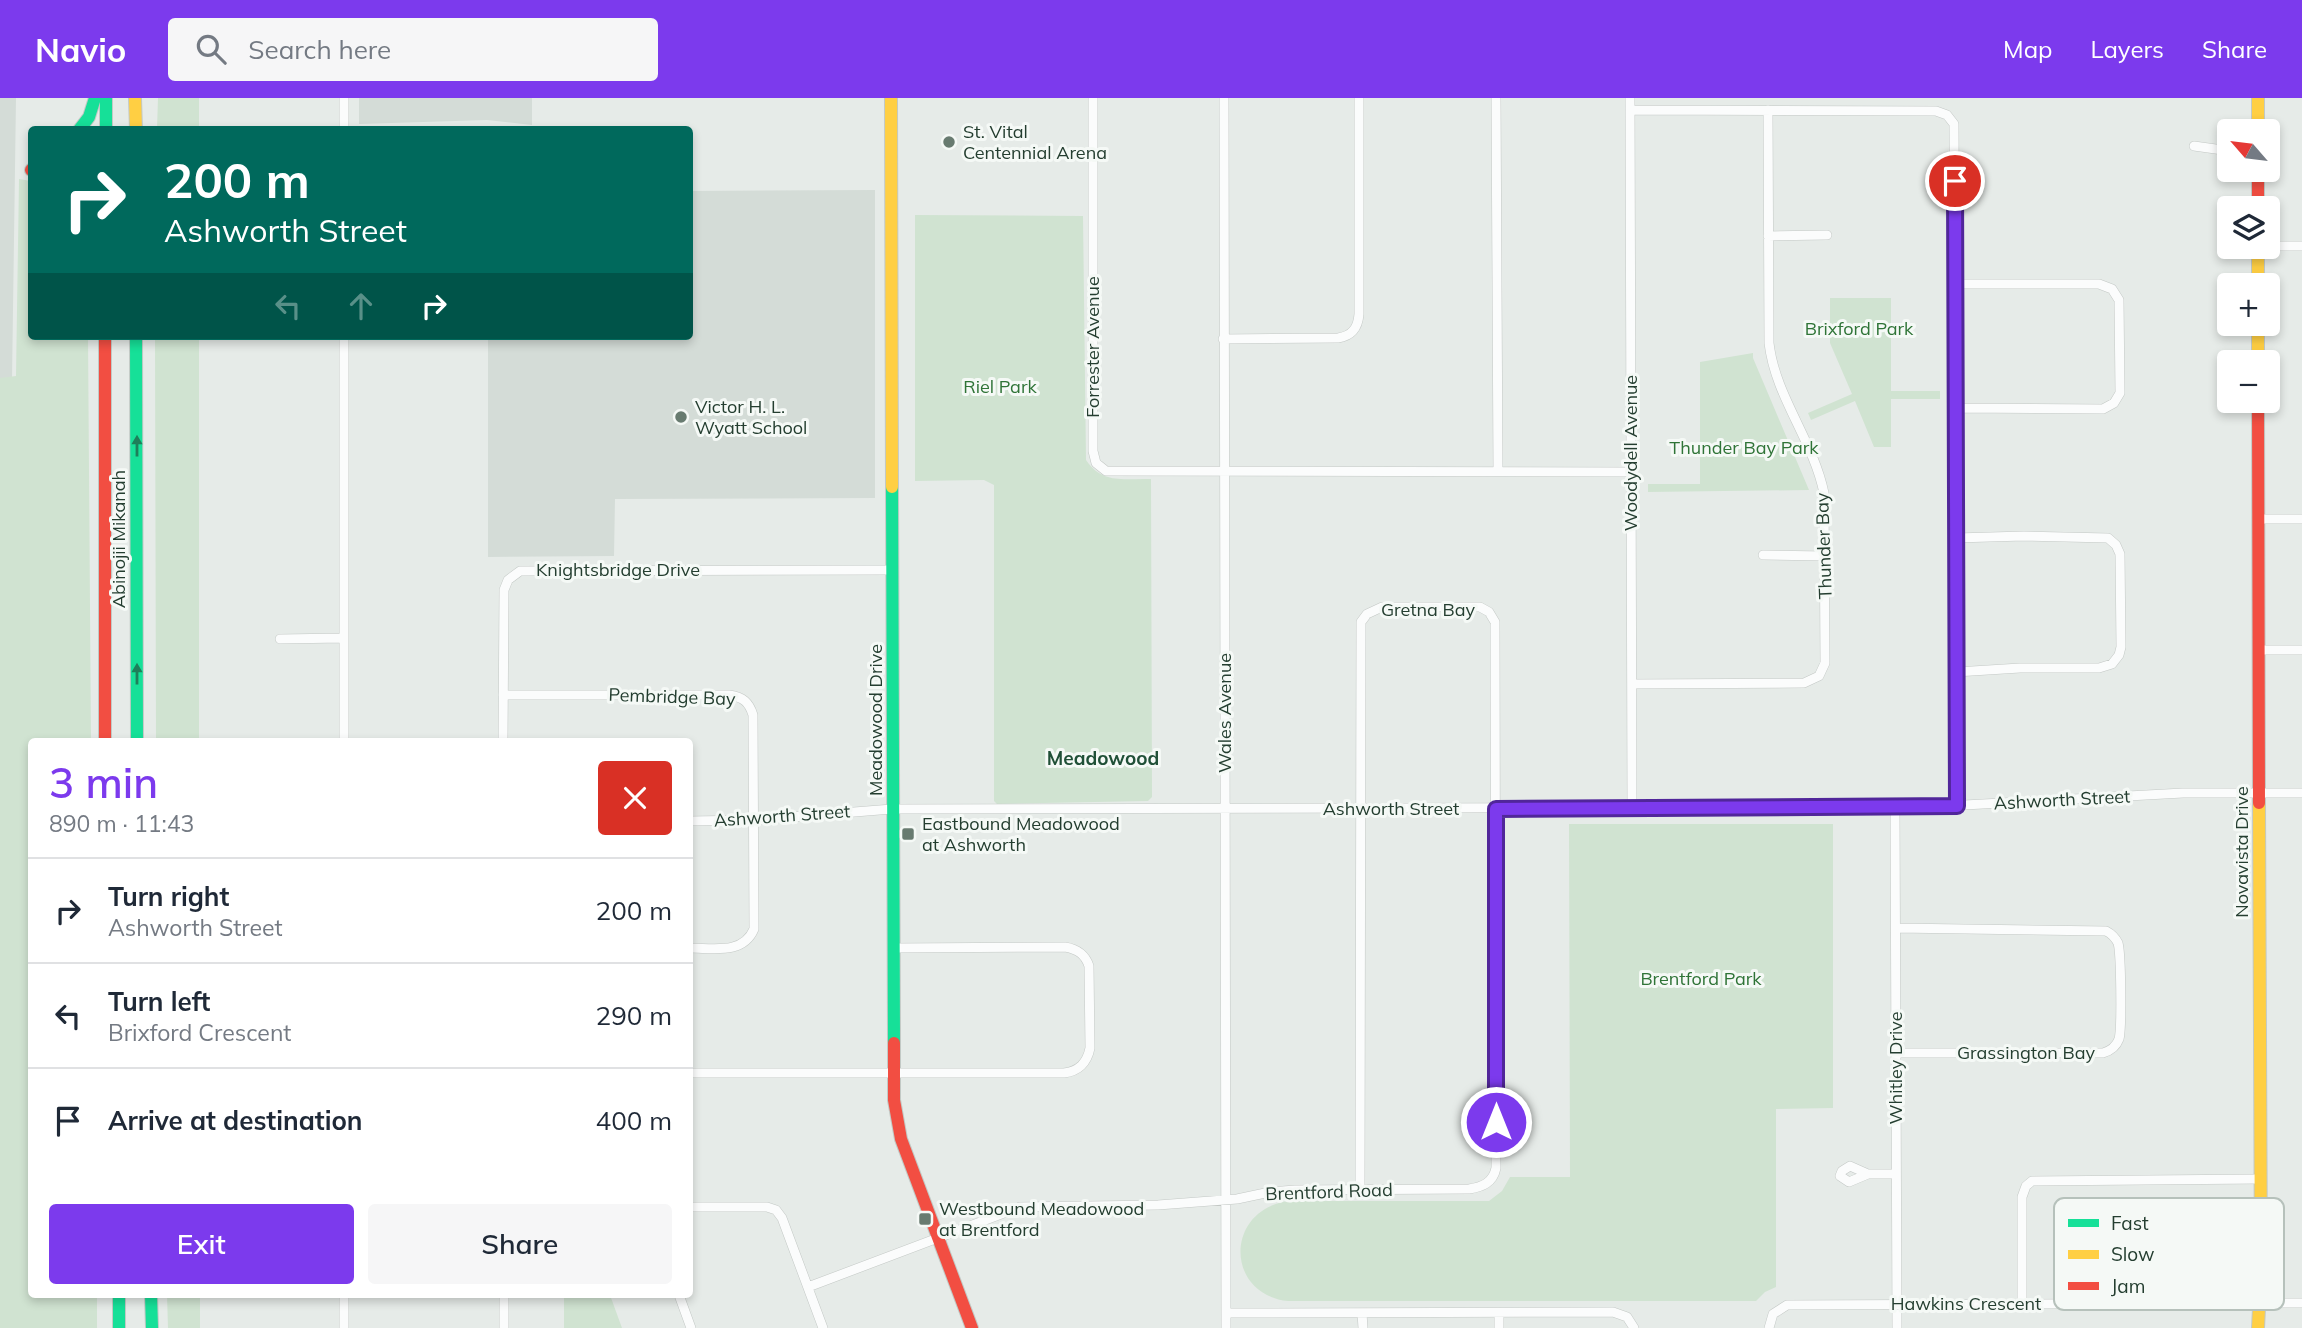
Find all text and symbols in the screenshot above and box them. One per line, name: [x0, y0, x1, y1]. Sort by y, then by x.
search box: [168, 18, 658, 81]
text: Navio: [35, 29, 126, 70]
icon: search: [192, 30, 230, 68]
text: Search here: [248, 33, 391, 66]
text: Map: [2003, 34, 2052, 64]
text: Layers: [2090, 34, 2164, 64]
text: Share: [2202, 34, 2267, 64]
north arrow: [2217, 119, 2280, 182]
map controls: [2217, 119, 2280, 413]
place label: St. Vital Centennial Arena: [963, 120, 1107, 164]
marker: St. Vital Centennial Arena: [941, 134, 957, 150]
text: 200 m: [164, 149, 310, 210]
pin: [1925, 151, 1985, 211]
icon: right: [49, 154, 140, 245]
icon: arrive: [1936, 162, 1974, 200]
button: layers: [2217, 196, 2280, 259]
text: Ashworth Street: [164, 210, 407, 250]
button: +: [2217, 273, 2280, 336]
street label: Forrester Avenue: [1081, 276, 1104, 418]
icon: left: [269, 287, 307, 325]
icon: ahead: [342, 287, 380, 325]
icon: right: [415, 287, 453, 325]
park label: Brixford Park: [1805, 317, 1914, 340]
button: −: [2217, 350, 2280, 413]
park label: Riel Park: [963, 375, 1037, 398]
street label: Woodydell Avenue: [1619, 375, 1642, 531]
place label: Victor H. L. Wyatt School: [695, 395, 807, 439]
marker: Victor H. L. Wyatt School: [673, 409, 689, 425]
one-way arrow: [131, 435, 142, 457]
park label: Thunder Bay Park: [1669, 436, 1819, 459]
street label: Abinojii Mikanah: [107, 470, 130, 608]
street label: Thunder Bay: [1810, 492, 1837, 600]
street label: Knightsbridge Drive: [536, 558, 700, 581]
street label: Gretna Bay: [1381, 598, 1476, 621]
street label: Meadowood Drive: [864, 644, 887, 796]
street label: Wales Avenue: [1213, 653, 1236, 773]
one-way arrow: [131, 663, 143, 685]
street label: Pembridge Bay: [608, 683, 736, 710]
district label: Meadowood: [1047, 746, 1159, 770]
text: 3 min: [49, 756, 158, 809]
button: close: [598, 761, 672, 835]
street label: Ashworth Street: [1993, 784, 2131, 815]
street label: Novavista Drive: [2230, 786, 2253, 918]
street label: Ashworth Street: [1323, 797, 1459, 820]
street label: Ashworth Street: [713, 799, 851, 832]
text: 890 m · 11:43: [49, 809, 194, 838]
place label: Eastbound Meadowood at Ashworth: [922, 812, 1120, 856]
marker: Eastbound Meadowood at Ashworth: [900, 826, 916, 842]
text: Turn right: [108, 880, 229, 913]
icon: right: [49, 892, 87, 930]
text: 200 m: [596, 894, 672, 927]
text: Ashworth Street: [108, 913, 283, 942]
park label: Brentford Park: [1640, 967, 1762, 990]
text: Turn left: [108, 985, 210, 1018]
icon: left: [49, 997, 87, 1035]
text: 290 m: [596, 999, 672, 1032]
street label: Whitley Drive: [1884, 1012, 1907, 1124]
text: Brixford Crescent: [108, 1018, 291, 1047]
street label: Grassington Bay: [1957, 1041, 2096, 1064]
position arrow: [1459, 1085, 1533, 1159]
icon: arrive: [49, 1102, 87, 1140]
text: Arrive at destination: [108, 1104, 363, 1137]
text: 400 m: [596, 1104, 672, 1137]
street label: Brentford Road: [1265, 1178, 1393, 1205]
place label: Westbound Meadowood at Brentford: [939, 1197, 1144, 1241]
legend: [2054, 1198, 2284, 1310]
button: Exit: [49, 1204, 354, 1284]
button: Share: [368, 1204, 672, 1284]
marker: Westbound Meadowood at Brentford: [917, 1211, 933, 1227]
text: Fast: [2111, 1211, 2149, 1235]
text: Slow: [2111, 1242, 2155, 1266]
text: Jam: [2111, 1274, 2145, 1298]
street label: Hawkins Crescent: [1891, 1292, 2041, 1315]

